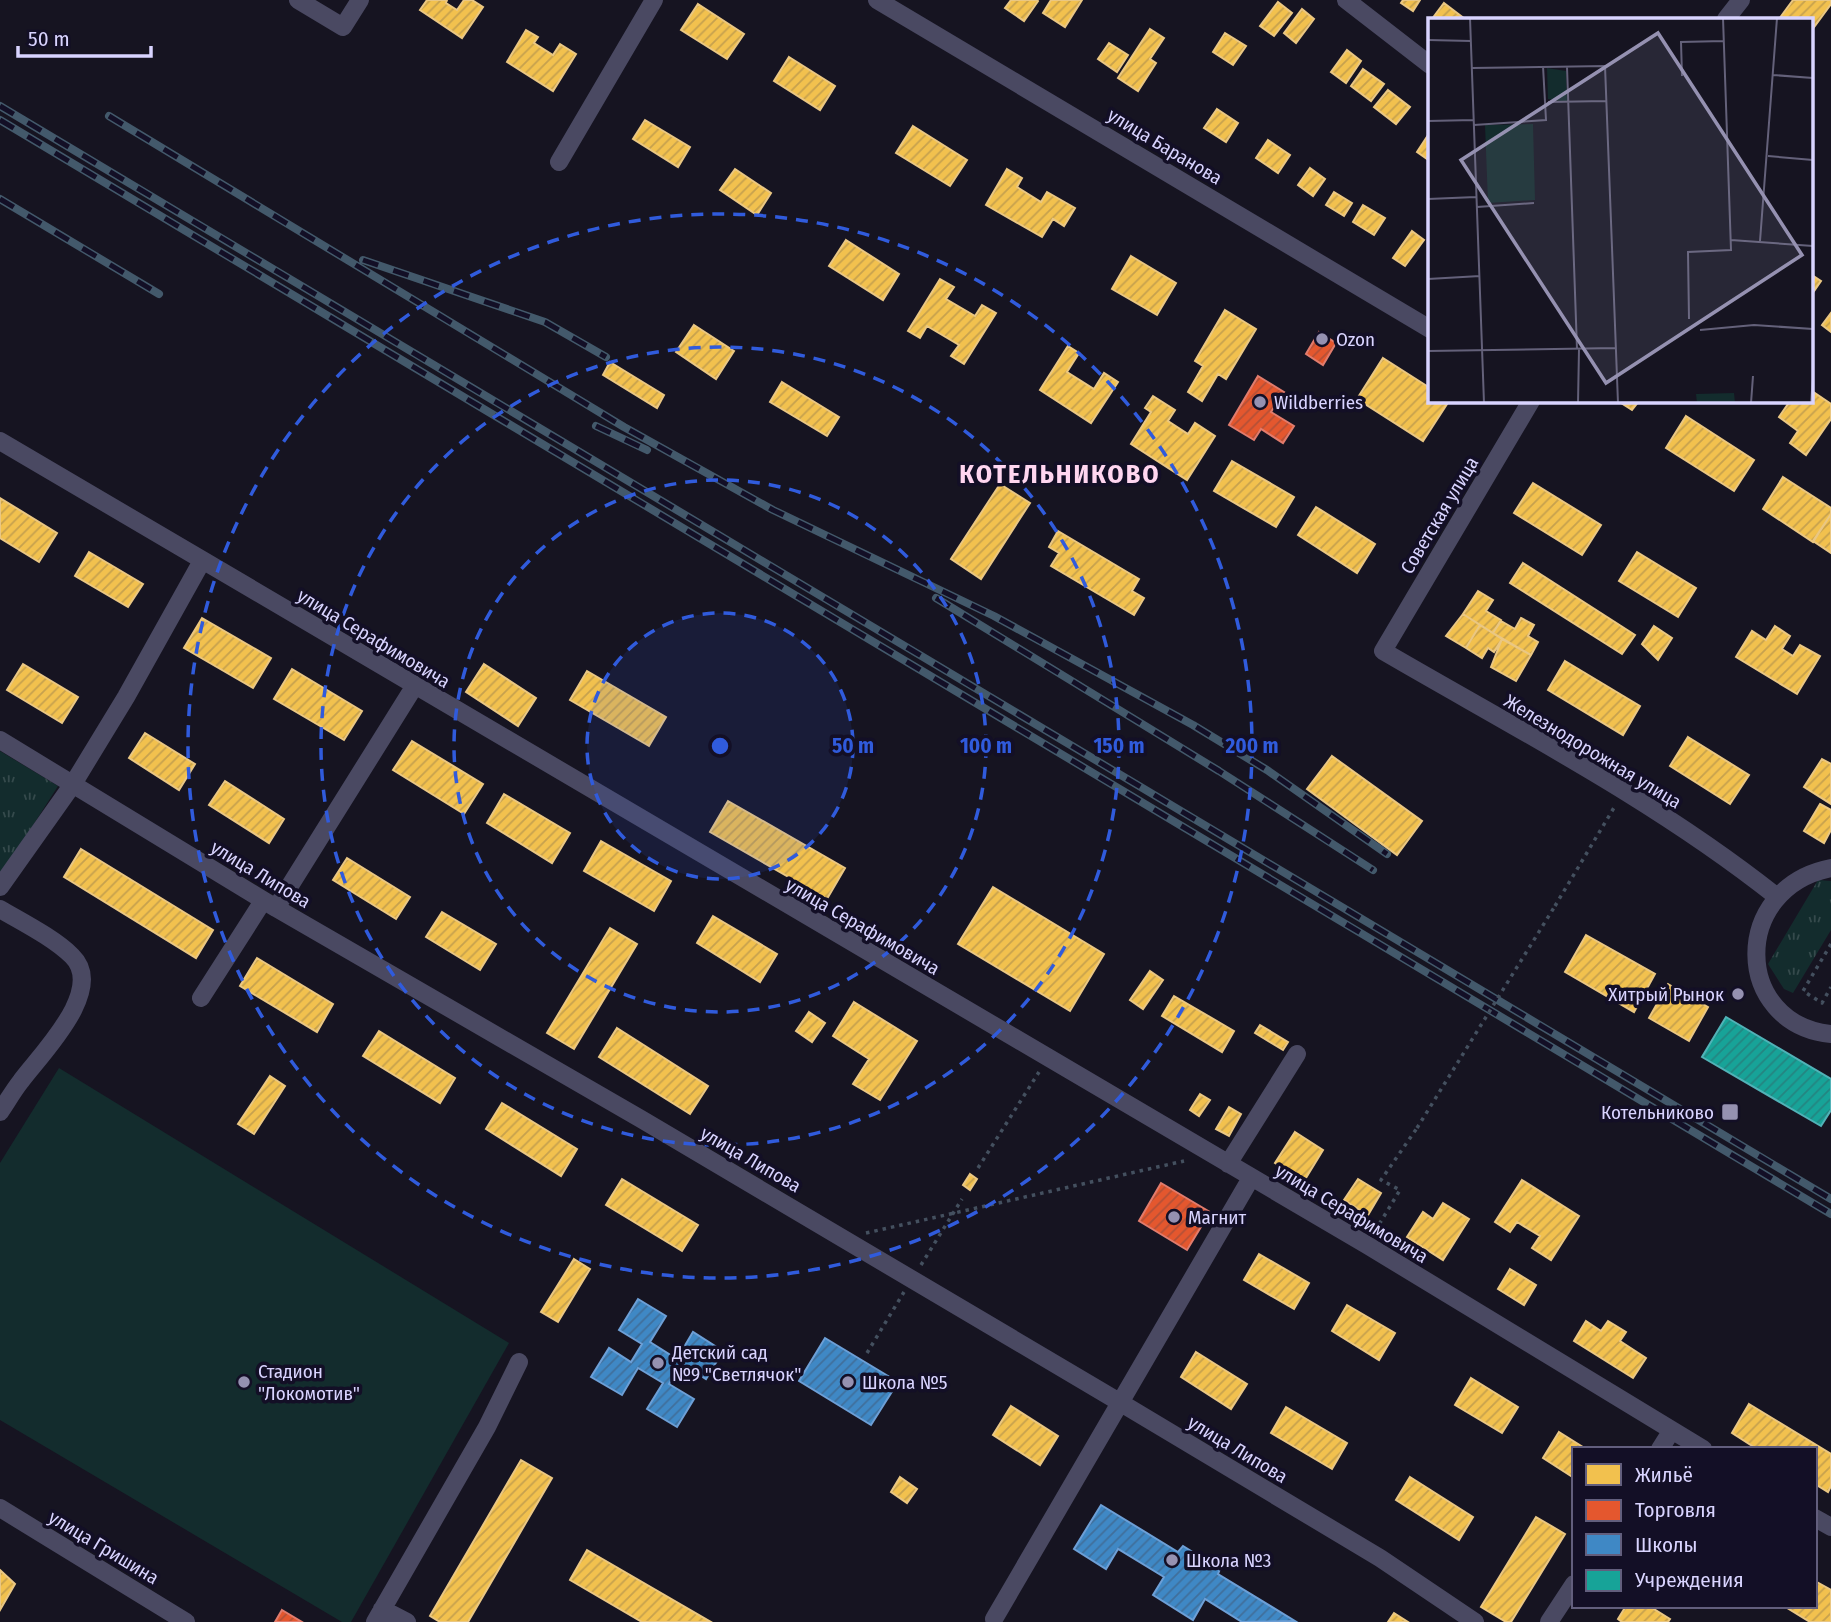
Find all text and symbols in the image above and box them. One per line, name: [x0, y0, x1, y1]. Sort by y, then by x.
scale bar: [18, 14, 150, 58]
inset map: [1428, 18, 1814, 402]
text: 50 m: [28, 26, 70, 52]
street label: улица Баранова: [1103, 103, 1226, 190]
place label: Ozon: [1336, 328, 1375, 351]
marker: Ozon: [1314, 331, 1330, 347]
place label: Wildberries: [1274, 391, 1363, 414]
marker: Wildberries: [1252, 394, 1268, 410]
street label: Советская улица: [1395, 453, 1483, 578]
district label: КОТЕЛЬНИКОВО: [959, 459, 1161, 490]
street label: улица Серафимовича: [293, 584, 454, 693]
street label: Железнодорожная улица: [1500, 689, 1686, 813]
text: 50 m: [832, 733, 874, 759]
text: 100 m: [960, 733, 1012, 759]
text: 150 m: [1093, 733, 1145, 759]
text: 200 m: [1224, 733, 1279, 759]
centre of rings: [708, 734, 732, 758]
street label: улица Липова: [207, 836, 315, 913]
street label: улица Серафимовича: [782, 873, 944, 980]
place label: Хитрый Рынок: [1608, 983, 1724, 1006]
marker: Хитрый Рынок: [1730, 986, 1746, 1002]
place label: Котельниково: [1601, 1101, 1714, 1124]
marker: Котельниково: [1720, 1102, 1740, 1122]
street label: улица Липова: [696, 1121, 805, 1197]
street label: улица Серафимовича: [1271, 1159, 1432, 1268]
place label: Магнит: [1188, 1206, 1247, 1229]
marker: Магнит: [1166, 1209, 1182, 1225]
place label: Детский сад №9 "Светлячок": [671, 1341, 801, 1386]
marker: Детский сад №9 "Светлячок": [650, 1355, 666, 1371]
place label: Стадион "Локомотив": [258, 1360, 360, 1405]
place label: Школа №5: [862, 1371, 948, 1394]
marker: Стадион "Локомотив": [236, 1374, 252, 1390]
marker: Школа №5: [840, 1374, 856, 1390]
street label: улица Липова: [1184, 1411, 1292, 1488]
legend: [1572, 1447, 1817, 1608]
text: Жильё: [1635, 1462, 1693, 1488]
text: Торговля: [1635, 1497, 1716, 1523]
street label: улица Гришина: [45, 1506, 163, 1589]
text: Школы: [1635, 1532, 1698, 1558]
place label: Школа №3: [1186, 1549, 1271, 1572]
marker: Школа №3: [1164, 1552, 1180, 1568]
text: Учреждения: [1634, 1567, 1744, 1593]

